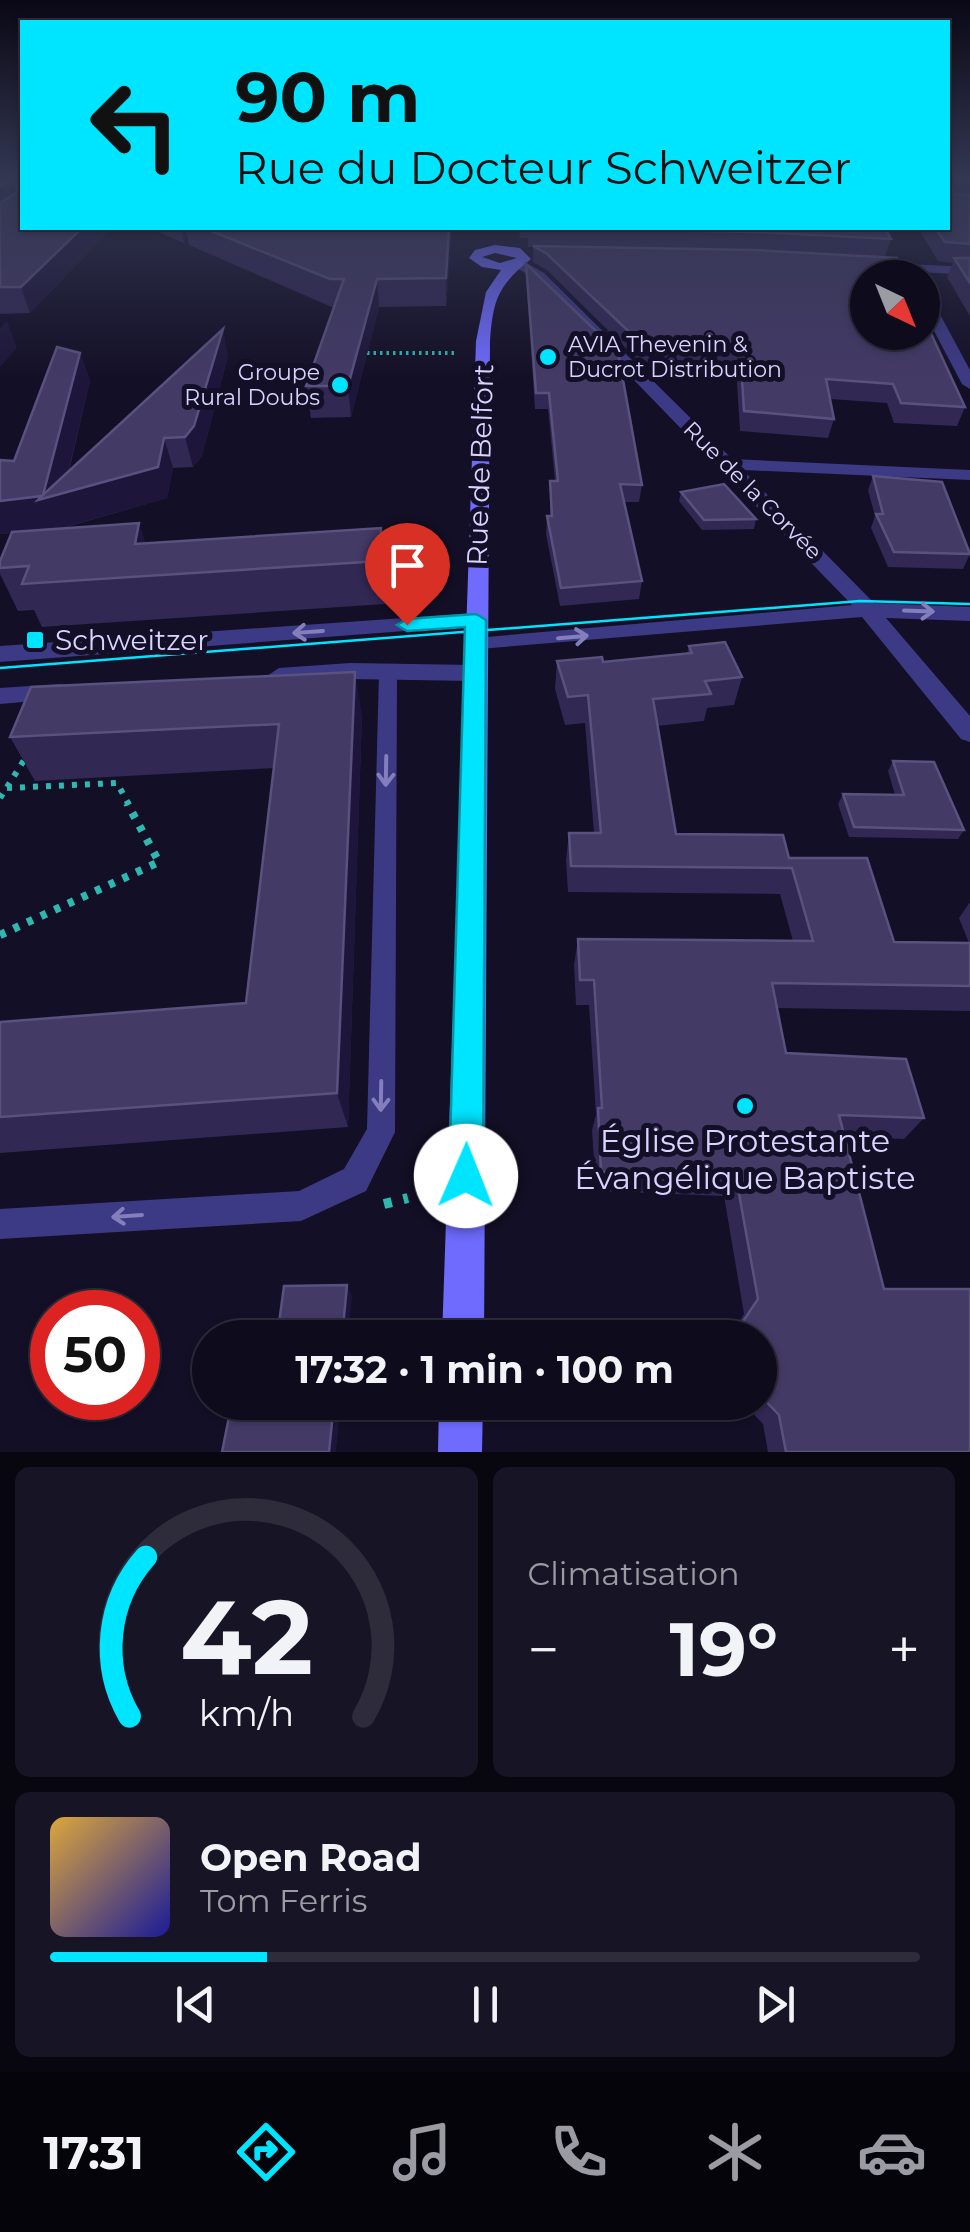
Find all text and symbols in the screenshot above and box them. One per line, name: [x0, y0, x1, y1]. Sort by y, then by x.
text: 90 m: [235, 54, 420, 140]
icon: left: [70, 60, 200, 190]
text: Rue du Docteur Schweitzer: [235, 140, 851, 195]
north arrow: [850, 260, 940, 350]
map controls: [850, 260, 940, 350]
place label: AVIA Thevenin & Ducrot Distribution: [568, 331, 782, 383]
marker: AVIA Thevenin & Ducrot Distribution: [537, 346, 559, 368]
place label: Groupe Rural Doubs: [184, 359, 320, 411]
street label: Rue de Belfort: [459, 364, 501, 566]
marker: Groupe Rural Doubs: [329, 374, 351, 396]
street label: Rue de la Corvée: [678, 416, 827, 565]
pin: [365, 523, 450, 626]
icon: arrive: [380, 538, 435, 593]
one-way arrow: [902, 601, 934, 620]
place label: Schweitzer: [55, 623, 208, 657]
one-way arrow: [293, 623, 325, 642]
one-way arrow: [556, 627, 588, 646]
marker: Schweitzer: [24, 629, 46, 651]
one-way arrow: [377, 754, 396, 786]
one-way arrow: [372, 1079, 391, 1111]
marker: Église Protestante Évangélique Baptiste: [734, 1095, 756, 1117]
place label: Église Protestante Évangélique Baptiste: [574, 1121, 916, 1197]
position arrow: [414, 1124, 518, 1228]
one-way arrow: [111, 1207, 144, 1226]
speed limit sign: 50: [30, 1290, 160, 1420]
text: 17:32 · 1 min · 100 m: [295, 1346, 674, 1393]
text: Climatisation: [528, 1554, 740, 1593]
text: 42: [180, 1573, 313, 1700]
text: 19°: [669, 1603, 778, 1695]
text: −: [528, 1616, 559, 1683]
text: +: [888, 1616, 920, 1683]
text: km/h: [199, 1691, 294, 1735]
text: Open Road: [200, 1834, 422, 1881]
text: Tom Ferris: [200, 1881, 367, 1920]
icon: previous: [168, 1977, 223, 2032]
icon: pause: [458, 1977, 513, 2032]
icon: next: [748, 1977, 803, 2032]
icon: directions: [231, 2117, 301, 2187]
icon: music: [387, 2117, 457, 2187]
icon: phone: [544, 2117, 614, 2187]
icon: climate: [700, 2117, 770, 2187]
icon: car: [857, 2117, 927, 2187]
text: 17:31: [43, 2125, 144, 2180]

